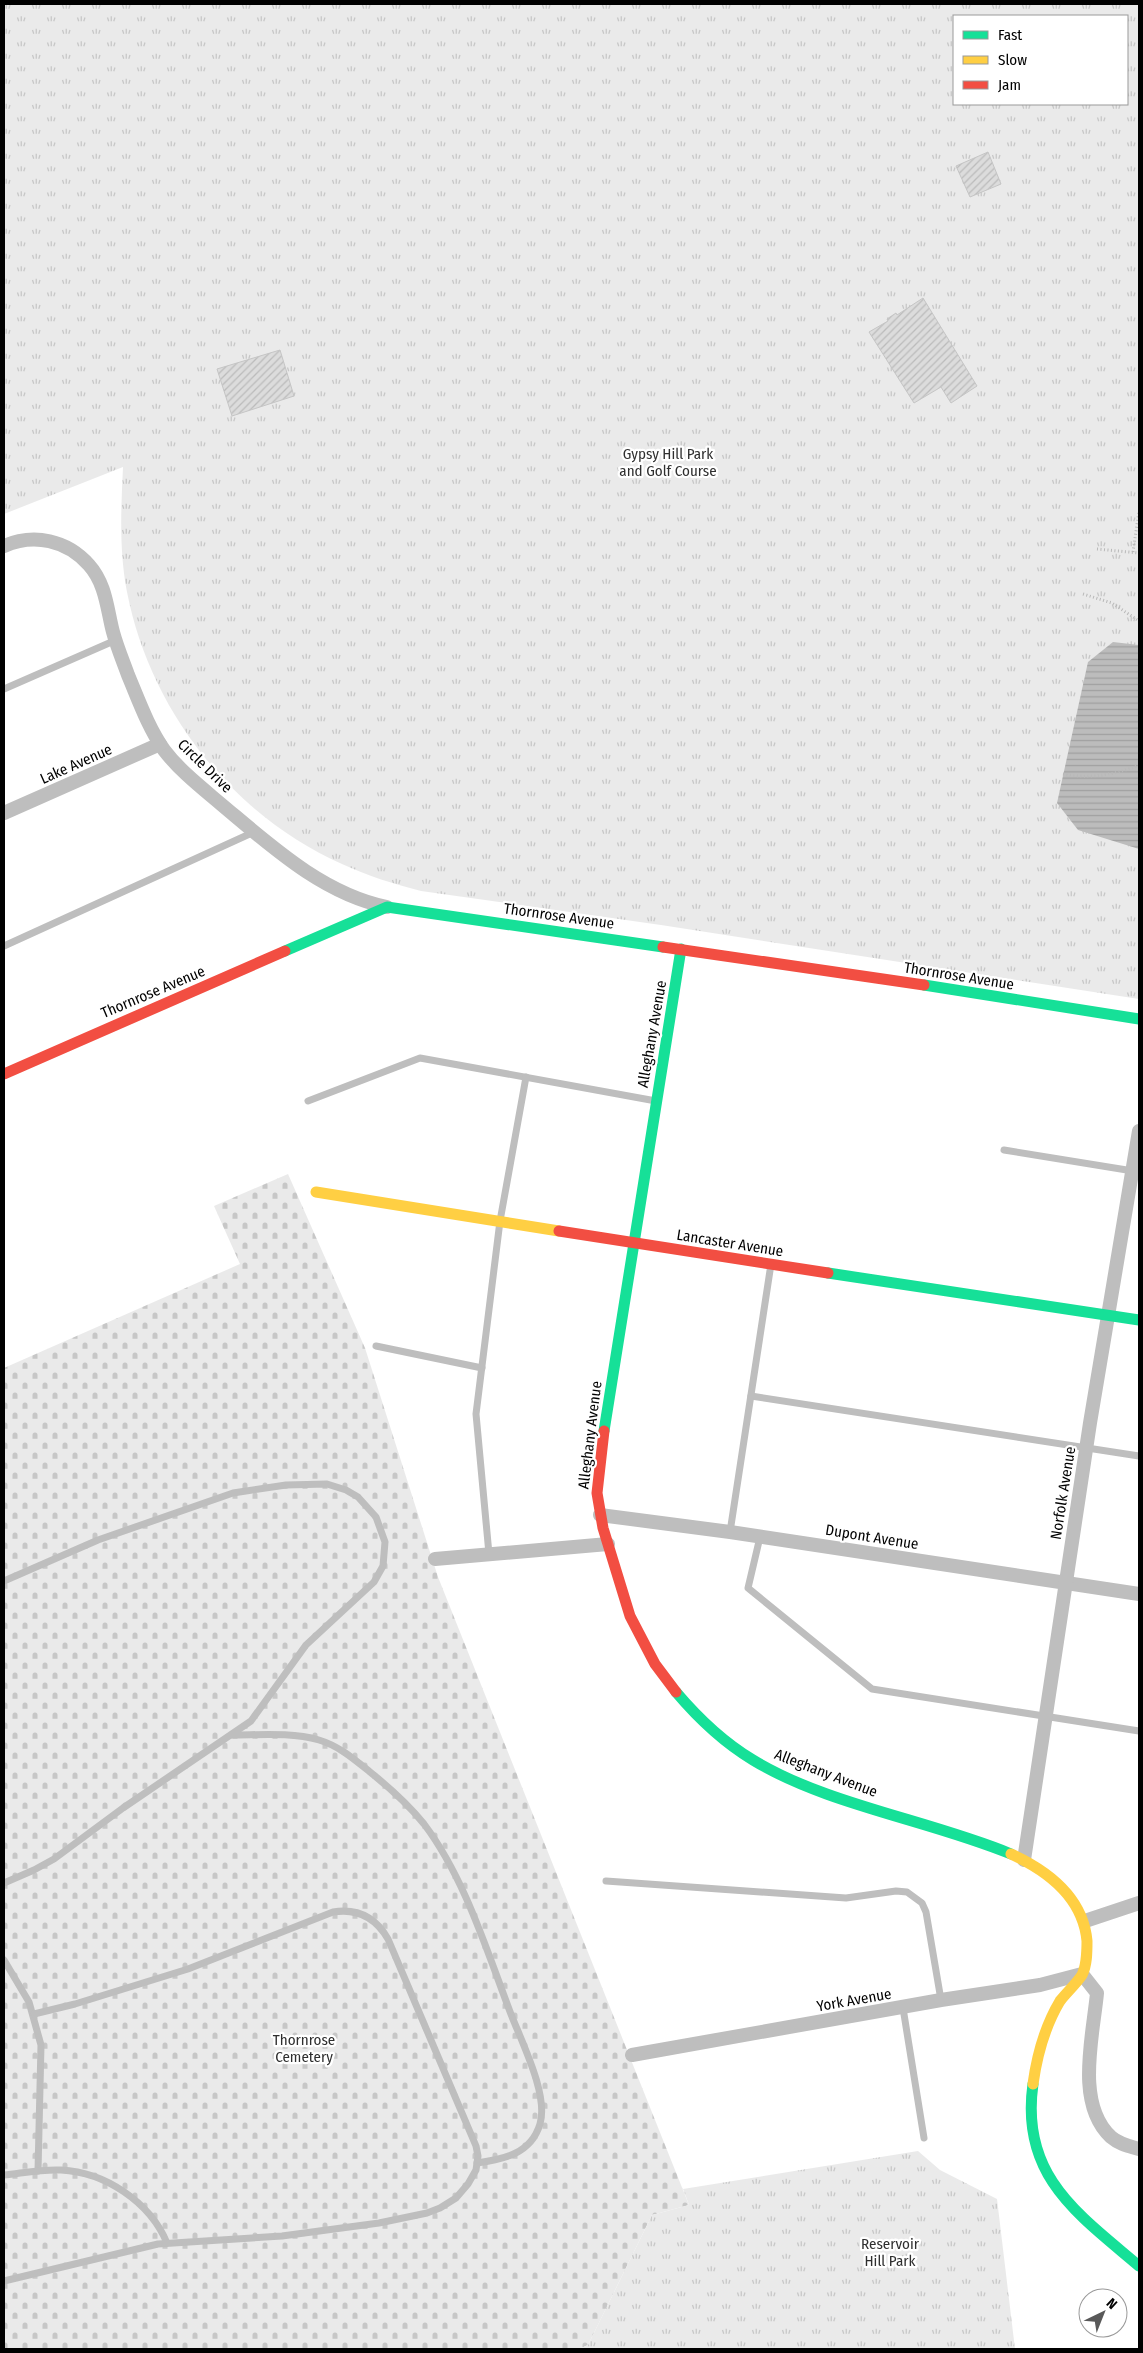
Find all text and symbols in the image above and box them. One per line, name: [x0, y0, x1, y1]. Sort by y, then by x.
legend: [953, 15, 1128, 105]
text: Fast: [998, 26, 1022, 44]
text: Slow: [998, 51, 1027, 69]
text: Jam: [998, 76, 1021, 94]
park label: Gypsy Hill Park and Golf Course: [619, 445, 717, 480]
street label: Circle Drive: [174, 735, 236, 797]
street label: Lake Avenue: [37, 740, 115, 788]
street label: Thornrose Avenue: [503, 899, 615, 933]
street label: Thornrose Avenue: [903, 958, 1015, 994]
street label: Thornrose Avenue: [98, 962, 208, 1022]
street label: Alleghany Avenue: [634, 979, 670, 1089]
street label: Lancaster Avenue: [675, 1226, 785, 1260]
street label: Alleghany Avenue: [574, 1380, 606, 1490]
street label: Norfolk Avenue: [1047, 1445, 1079, 1541]
street label: Dupont Avenue: [824, 1521, 920, 1553]
street label: Alleghany Avenue: [772, 1745, 880, 1801]
street label: York Avenue: [815, 1985, 893, 2015]
park label: Thornrose Cemetery: [273, 2031, 335, 2066]
park label: Reservoir Hill Park: [861, 2235, 920, 2270]
north arrow: [1078, 2288, 1128, 2338]
text: N: [1103, 2295, 1120, 2313]

